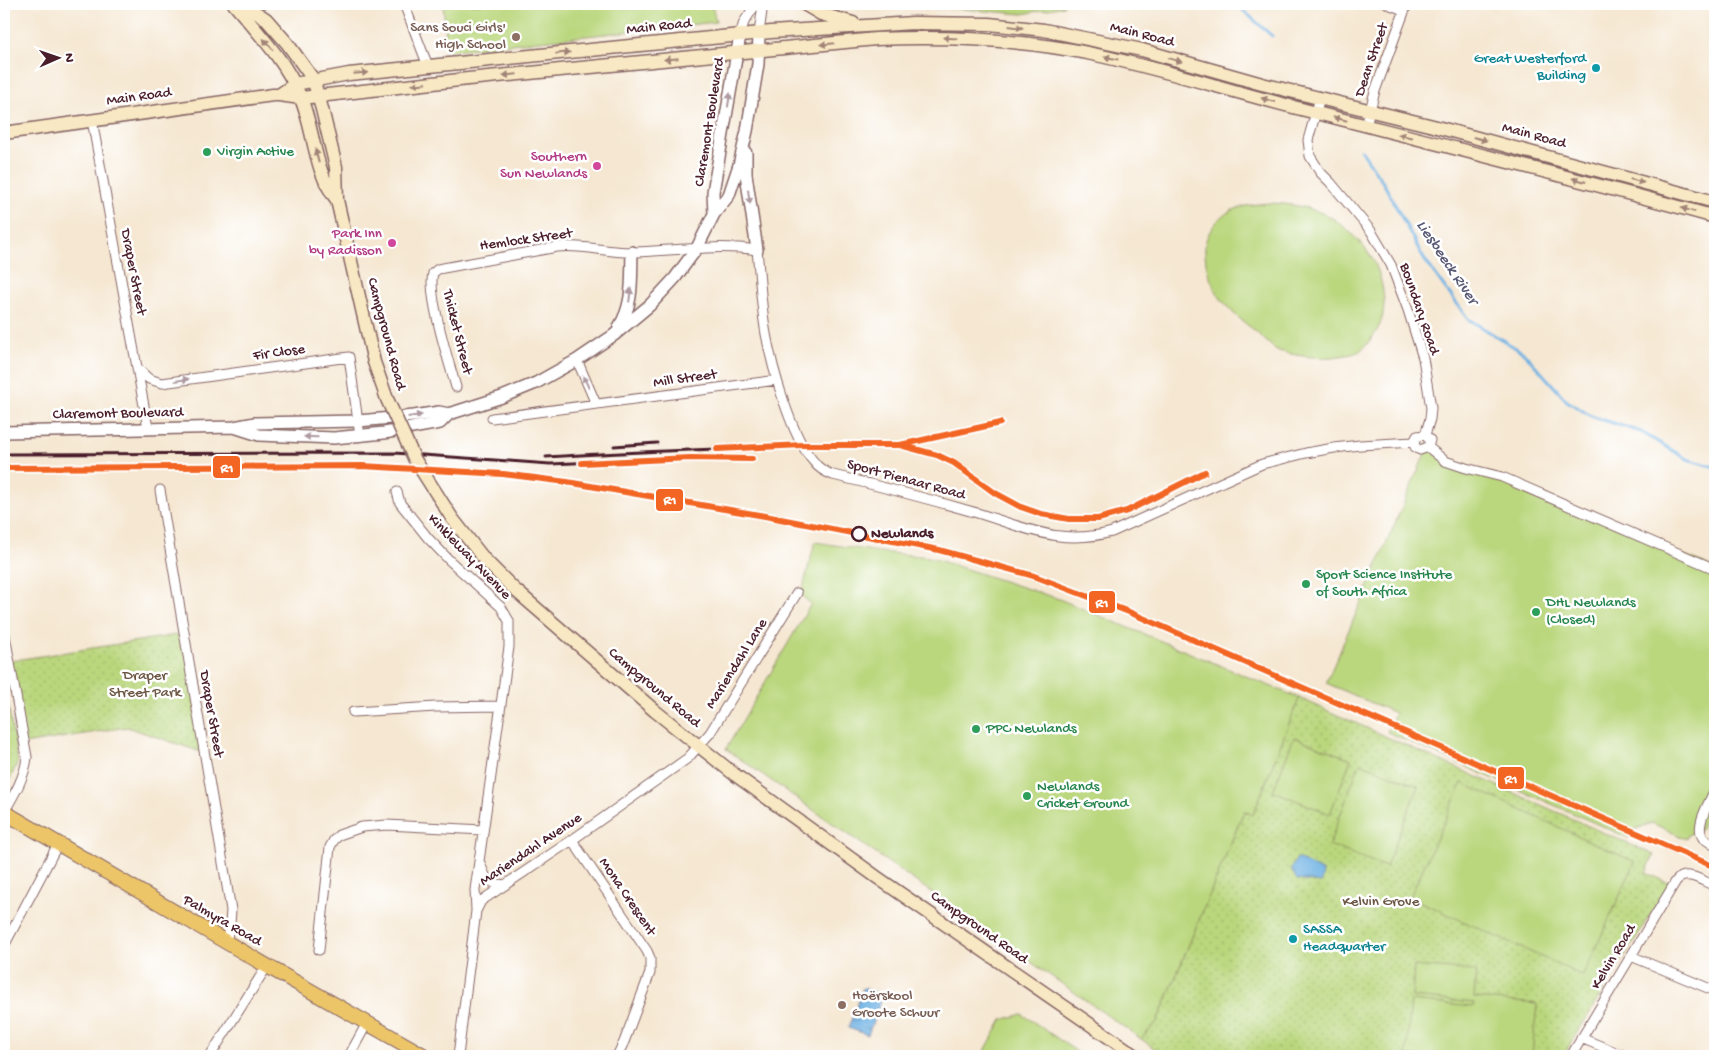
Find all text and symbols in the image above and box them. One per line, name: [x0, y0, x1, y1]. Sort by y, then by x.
street label: Main Road: [626, 15, 694, 39]
street label: Main Road: [1108, 18, 1177, 52]
place label: Sans Souci Girls' High School: [410, 19, 506, 54]
street label: Dean Street: [1351, 19, 1394, 100]
one-way arrow: [1008, 23, 1024, 31]
marker: Sans Souci Girls' High School: [510, 31, 522, 43]
north arrow: [32, 32, 82, 82]
one-way arrow: [942, 34, 958, 42]
one-way arrow: [262, 38, 274, 50]
one-way arrow: [819, 40, 835, 48]
one-way arrow: [556, 49, 572, 57]
place label: Great Westerford Building: [1474, 50, 1587, 85]
text: N: [60, 53, 77, 62]
one-way arrow: [1104, 54, 1119, 62]
one-way arrow: [663, 55, 679, 63]
street label: Claremont Boulevard: [691, 55, 729, 188]
one-way arrow: [1168, 56, 1183, 64]
marker: Great Westerford Building: [1590, 62, 1602, 74]
one-way arrow: [353, 69, 369, 77]
one-way arrow: [501, 71, 517, 79]
one-way arrow: [411, 80, 427, 88]
street label: Main Road: [105, 83, 174, 110]
one-way arrow: [725, 92, 733, 108]
one-way arrow: [1261, 96, 1276, 104]
one-way arrow: [1333, 115, 1348, 123]
street label: Main Road: [1500, 119, 1569, 153]
one-way arrow: [1397, 132, 1412, 140]
one-way arrow: [1472, 135, 1487, 143]
place label: Virgin Active: [216, 143, 294, 161]
marker: Virgin Active: [201, 146, 213, 158]
place label: Southern Sun Newlands: [500, 148, 587, 183]
one-way arrow: [313, 149, 321, 164]
marker: Southern Sun Newlands: [591, 160, 603, 172]
one-way arrow: [1572, 176, 1587, 184]
one-way arrow: [1629, 177, 1644, 185]
one-way arrow: [746, 190, 754, 206]
one-way arrow: [1680, 205, 1695, 213]
water label: Liesbeeck River: [1411, 217, 1483, 312]
street label: Hemlock Street: [479, 224, 575, 255]
place label: Park Inn by Radisson: [309, 225, 382, 260]
street label: Draper Street: [116, 226, 151, 318]
marker: Park Inn by Radisson: [386, 237, 398, 249]
street label: Boundary Road: [1395, 260, 1443, 358]
street label: Campground Road: [362, 276, 410, 393]
street label: Thicket Street: [438, 287, 477, 378]
one-way arrow: [626, 287, 634, 303]
street label: Fir Close: [251, 340, 306, 366]
street label: Mill Street: [652, 365, 720, 392]
one-way arrow: [582, 375, 590, 389]
one-way arrow: [174, 376, 190, 384]
street label: Claremont Boulevard: [53, 404, 185, 424]
one-way arrow: [407, 412, 423, 420]
one-way arrow: [303, 433, 319, 441]
line badge: R1: [212, 455, 241, 479]
street label: Sport Pienaar Road: [845, 456, 968, 505]
text: R1: [220, 461, 234, 478]
line badge: R1: [655, 488, 684, 512]
text: R1: [663, 493, 677, 510]
street label: Kinkleway Avenue: [423, 510, 515, 604]
place label: Newlands: [871, 525, 935, 543]
marker: Newlands: [851, 526, 867, 542]
place label: Sport Science Institute of South Africa: [1316, 566, 1453, 601]
marker: Sport Science Institute of South Africa: [1300, 578, 1312, 590]
line badge: R1: [1088, 590, 1116, 614]
place label: DHL Newlands (Closed): [1545, 594, 1636, 629]
text: R1: [1095, 596, 1109, 613]
marker: DHL Newlands (Closed): [1530, 606, 1542, 618]
street label: Mariendahl Lane: [702, 615, 772, 712]
street label: Campground Road: [604, 644, 705, 733]
park label: Draper Street Park: [109, 667, 182, 702]
street label: Draper Street: [194, 668, 228, 760]
place label: PPC Newlands: [985, 720, 1077, 738]
marker: PPC Newlands: [970, 723, 982, 735]
line badge: R1: [1497, 766, 1525, 790]
text: R1: [1504, 772, 1518, 789]
place label: Newlands Cricket Ground: [1037, 778, 1130, 813]
marker: Newlands Cricket Ground: [1021, 790, 1033, 802]
street label: Mariendahl Avenue: [477, 809, 586, 891]
street label: Mona Crescent: [594, 855, 661, 941]
street label: Campground Road: [927, 888, 1032, 969]
street label: Palmyra Road: [179, 891, 266, 951]
park label: Kelvin Grove: [1343, 893, 1420, 911]
street label: Kelvin Road: [1588, 920, 1641, 993]
place label: SASSA Headquarter: [1303, 921, 1387, 956]
marker: SASSA Headquarter: [1287, 933, 1299, 945]
place label: Hoërskool Groote Schuur: [852, 987, 941, 1022]
marker: Hoërskool Groote Schuur: [836, 999, 848, 1011]

